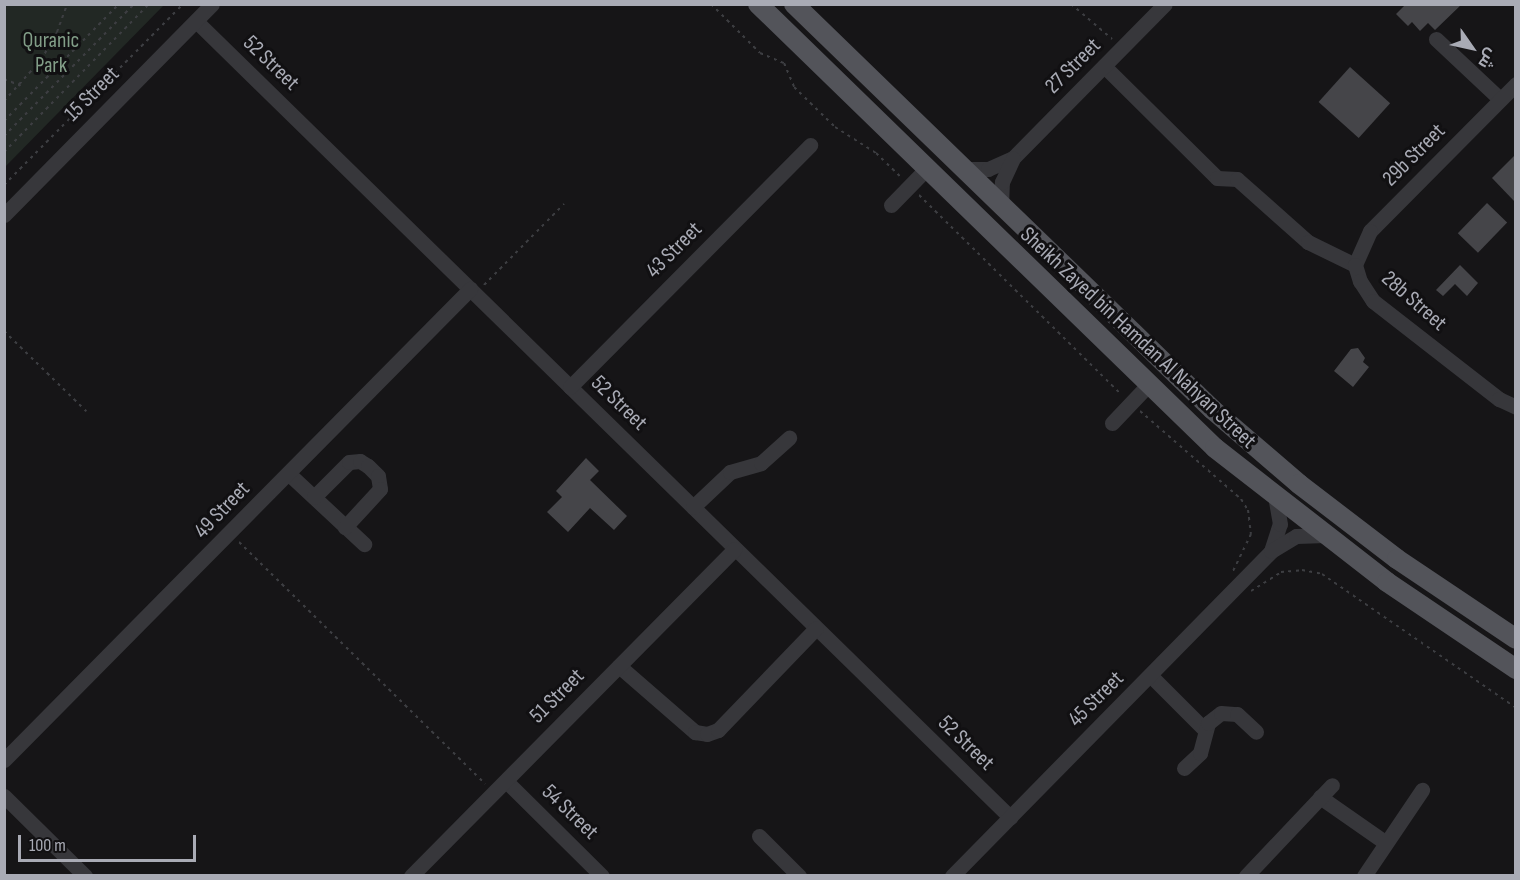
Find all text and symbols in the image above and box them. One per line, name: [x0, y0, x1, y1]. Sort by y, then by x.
north arrow: [1442, 18, 1502, 78]
park label: Quranic Park: [23, 27, 79, 78]
street label: 52 Street: [237, 30, 305, 96]
street label: 27 Street: [1040, 33, 1106, 99]
text: ش: [1474, 45, 1501, 72]
street label: 15 Street: [59, 61, 125, 127]
street label: 29b Street: [1377, 118, 1451, 192]
street label: 43 Street: [640, 216, 708, 284]
street label: Sheikh Zayed bin Hamdan Al Nahyan Street: [1015, 222, 1261, 454]
street label: 28b Street: [1376, 266, 1452, 336]
street label: 52 Street: [585, 370, 653, 436]
street label: 49 Street: [189, 476, 255, 544]
street label: 51 Street: [524, 663, 590, 729]
street label: 45 Street: [1063, 666, 1129, 732]
street label: 52 Street: [932, 710, 1000, 776]
street label: 54 Street: [536, 779, 604, 845]
scale bar: [21, 823, 200, 861]
text: 100 m: [29, 835, 66, 856]

